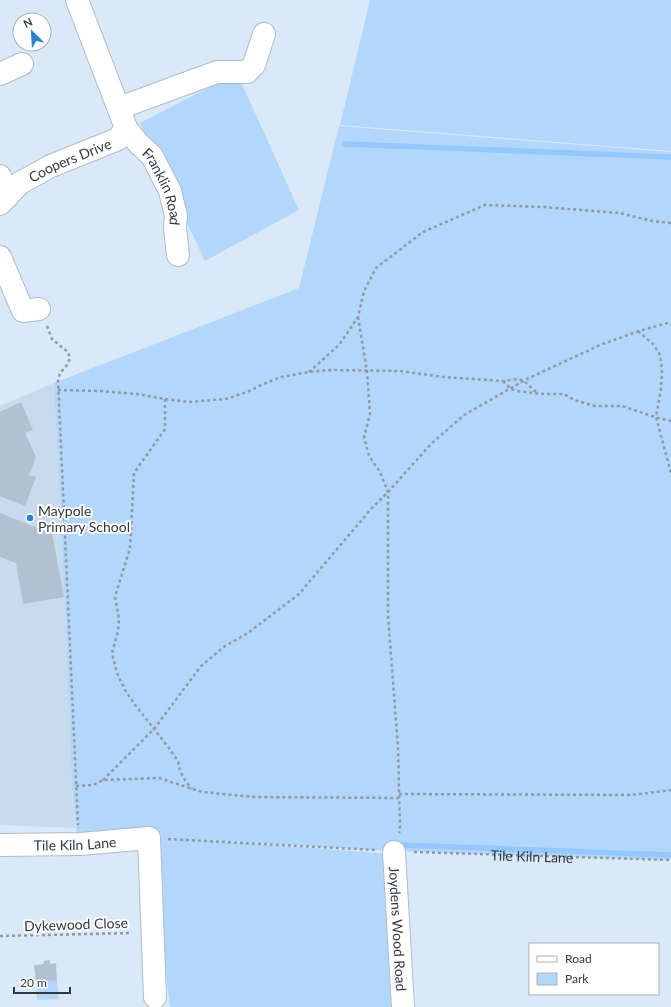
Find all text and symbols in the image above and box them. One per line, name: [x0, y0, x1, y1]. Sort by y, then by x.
north arrow: [12, 12, 52, 52]
text: N: [21, 15, 34, 30]
street label: Coopers Drive: [25, 134, 113, 185]
street label: Franklin Road: [140, 144, 185, 226]
place label: Maypole Primary School: [38, 502, 130, 535]
marker: Maypole Primary School: [25, 513, 35, 523]
street label: Tile Kiln Lane: [34, 832, 117, 853]
street label: Tile Kiln Lane: [490, 846, 574, 865]
street label: Joydens Wood Road: [386, 866, 411, 992]
street label: Dykewood Close: [24, 914, 128, 934]
legend: [529, 943, 659, 995]
text: Road: [565, 951, 592, 966]
scale bar: [14, 969, 70, 995]
text: Park: [565, 971, 589, 986]
text: 20 m: [20, 975, 47, 990]

